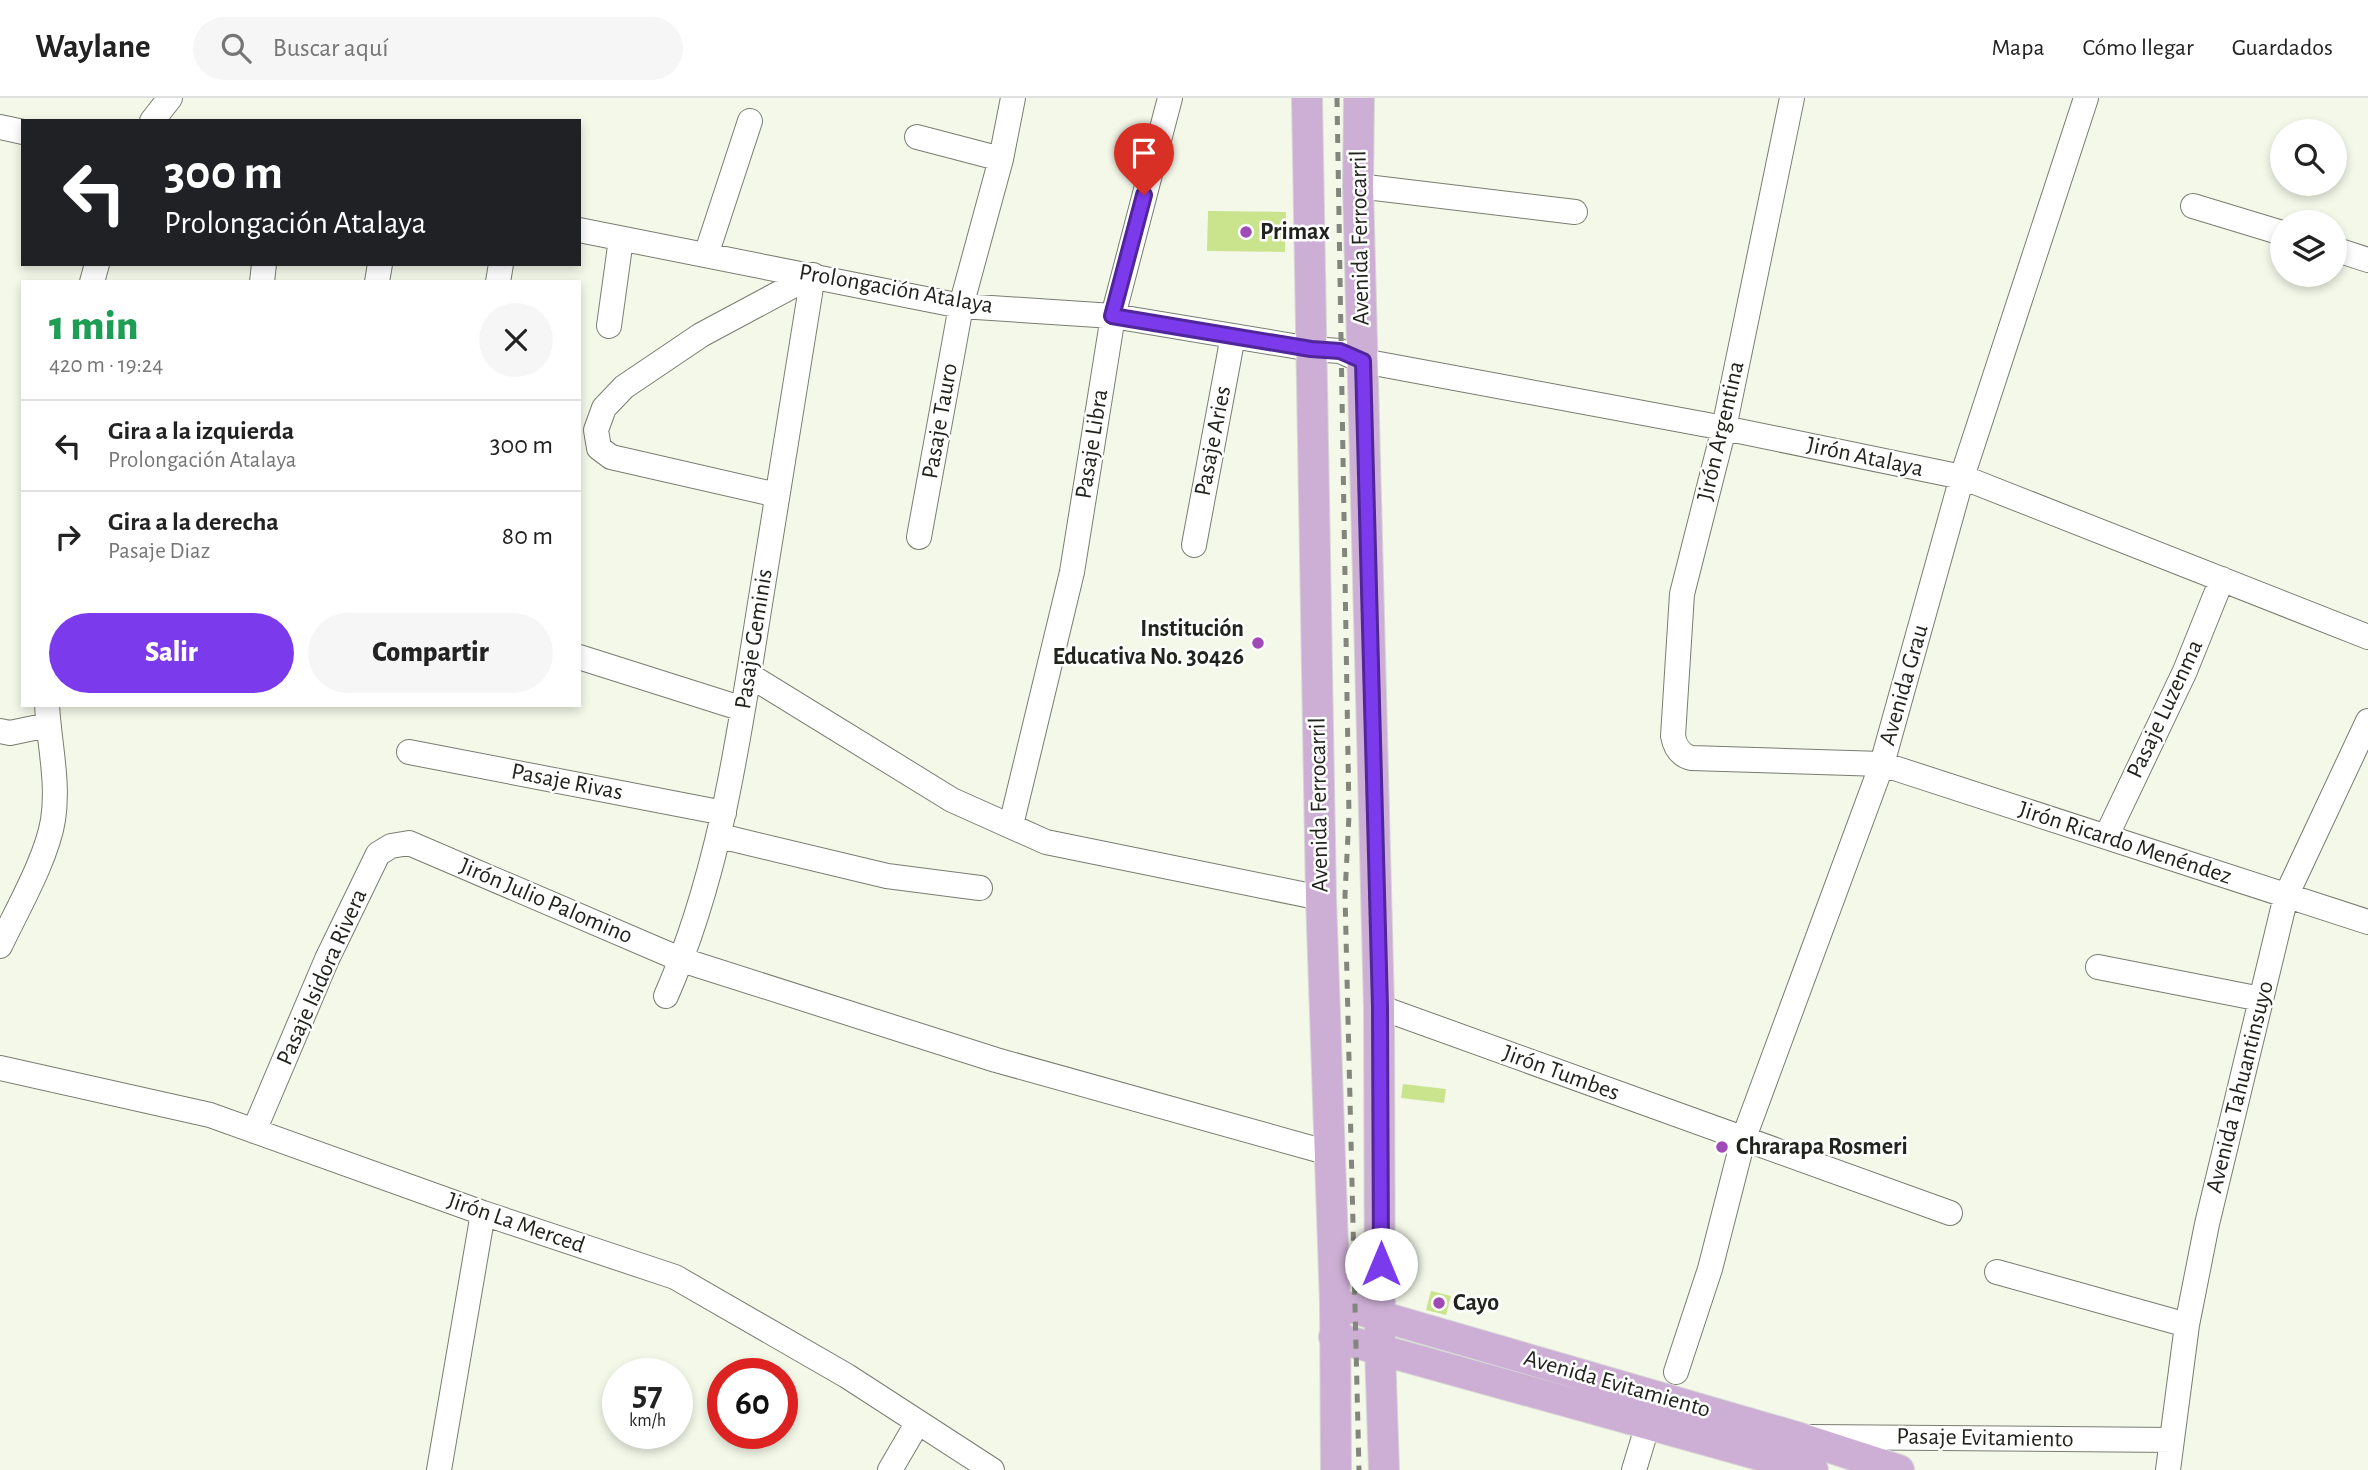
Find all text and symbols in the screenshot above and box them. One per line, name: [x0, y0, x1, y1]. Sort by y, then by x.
search box: [193, 17, 683, 80]
icon: search: [217, 29, 255, 67]
text: Waylane: [35, 31, 151, 64]
text: Buscar aquí: [273, 35, 389, 61]
text: Mapa: [1991, 36, 2045, 60]
text: Cómo llegar: [2083, 36, 2194, 60]
text: Guardados: [2232, 36, 2333, 60]
map controls: [2270, 119, 2347, 287]
button: search: [2270, 119, 2347, 196]
pin: [1114, 123, 1174, 195]
icon: arrive: [1125, 134, 1163, 172]
icon: left: [49, 147, 140, 238]
text: 300 m: [164, 149, 283, 198]
street label: Avenida Ferrocarril: [1346, 150, 1374, 326]
text: Prolongación Atalaya: [164, 207, 426, 239]
button: layers: [2270, 210, 2347, 287]
place label: Primax: [1260, 220, 1330, 244]
marker: Primax: [1238, 224, 1254, 240]
street label: Prolongación Atalaya: [797, 260, 995, 318]
button: close: [479, 303, 553, 377]
text: 1 min: [49, 305, 138, 347]
text: 420 m · 19:24: [49, 354, 163, 377]
street label: Jirón Argentina: [1693, 359, 1749, 503]
street label: Pasaje Tauro: [918, 361, 962, 481]
street label: Pasaje Aries: [1191, 384, 1235, 498]
street label: Pasaje Libra: [1071, 387, 1113, 501]
text: Gira a la izquierda: [108, 418, 294, 444]
icon: left: [49, 427, 87, 465]
text: 300 m: [490, 432, 553, 458]
street label: Jirón Atalaya: [1804, 433, 1926, 481]
text: Prolongación Atalaya: [108, 449, 297, 472]
text: Gira a la derecha: [108, 509, 279, 535]
icon: right: [49, 518, 87, 556]
text: 80 m: [502, 523, 553, 549]
text: Pasaje Diaz: [108, 540, 210, 563]
street label: Pasaje Geminis: [731, 567, 777, 711]
button: Salir: [49, 613, 294, 693]
button: Compartir: [308, 613, 553, 693]
place label: Institución Educativa No. 30426: [1052, 617, 1244, 669]
street label: Avenida Grau: [1875, 622, 1933, 748]
marker: Institución Educativa No. 30426: [1250, 635, 1266, 651]
street label: Pasaje Luzenma: [2123, 636, 2207, 782]
street label: Avenida Ferrocarril: [1305, 717, 1333, 893]
street label: Pasaje Rivas: [509, 759, 625, 805]
street label: Jirón Ricardo Menéndez: [2015, 797, 2235, 889]
street label: Jirón Julio Palomino: [456, 854, 636, 948]
street label: Pasaje Isidora Rivera: [272, 885, 372, 1069]
street label: Avenida Tahuantinsuyo: [2202, 979, 2278, 1195]
street label: Jirón Tumbes: [1499, 1041, 1623, 1105]
place label: Chrarapa Rosmeri: [1736, 1135, 1908, 1159]
marker: Chrarapa Rosmeri: [1714, 1139, 1730, 1155]
street label: Jirón La Merced: [444, 1188, 588, 1258]
position arrow: [1344, 1227, 1418, 1301]
place label: Cayo: [1453, 1291, 1499, 1315]
marker: Cayo: [1431, 1295, 1447, 1311]
street label: Avenida Evitamiento: [1521, 1346, 1713, 1422]
speed limit sign: 60: [707, 1358, 798, 1449]
text: 57: [632, 1377, 663, 1412]
text: km/h: [629, 1412, 666, 1430]
street label: Pasaje Evitamiento: [1896, 1424, 2074, 1452]

